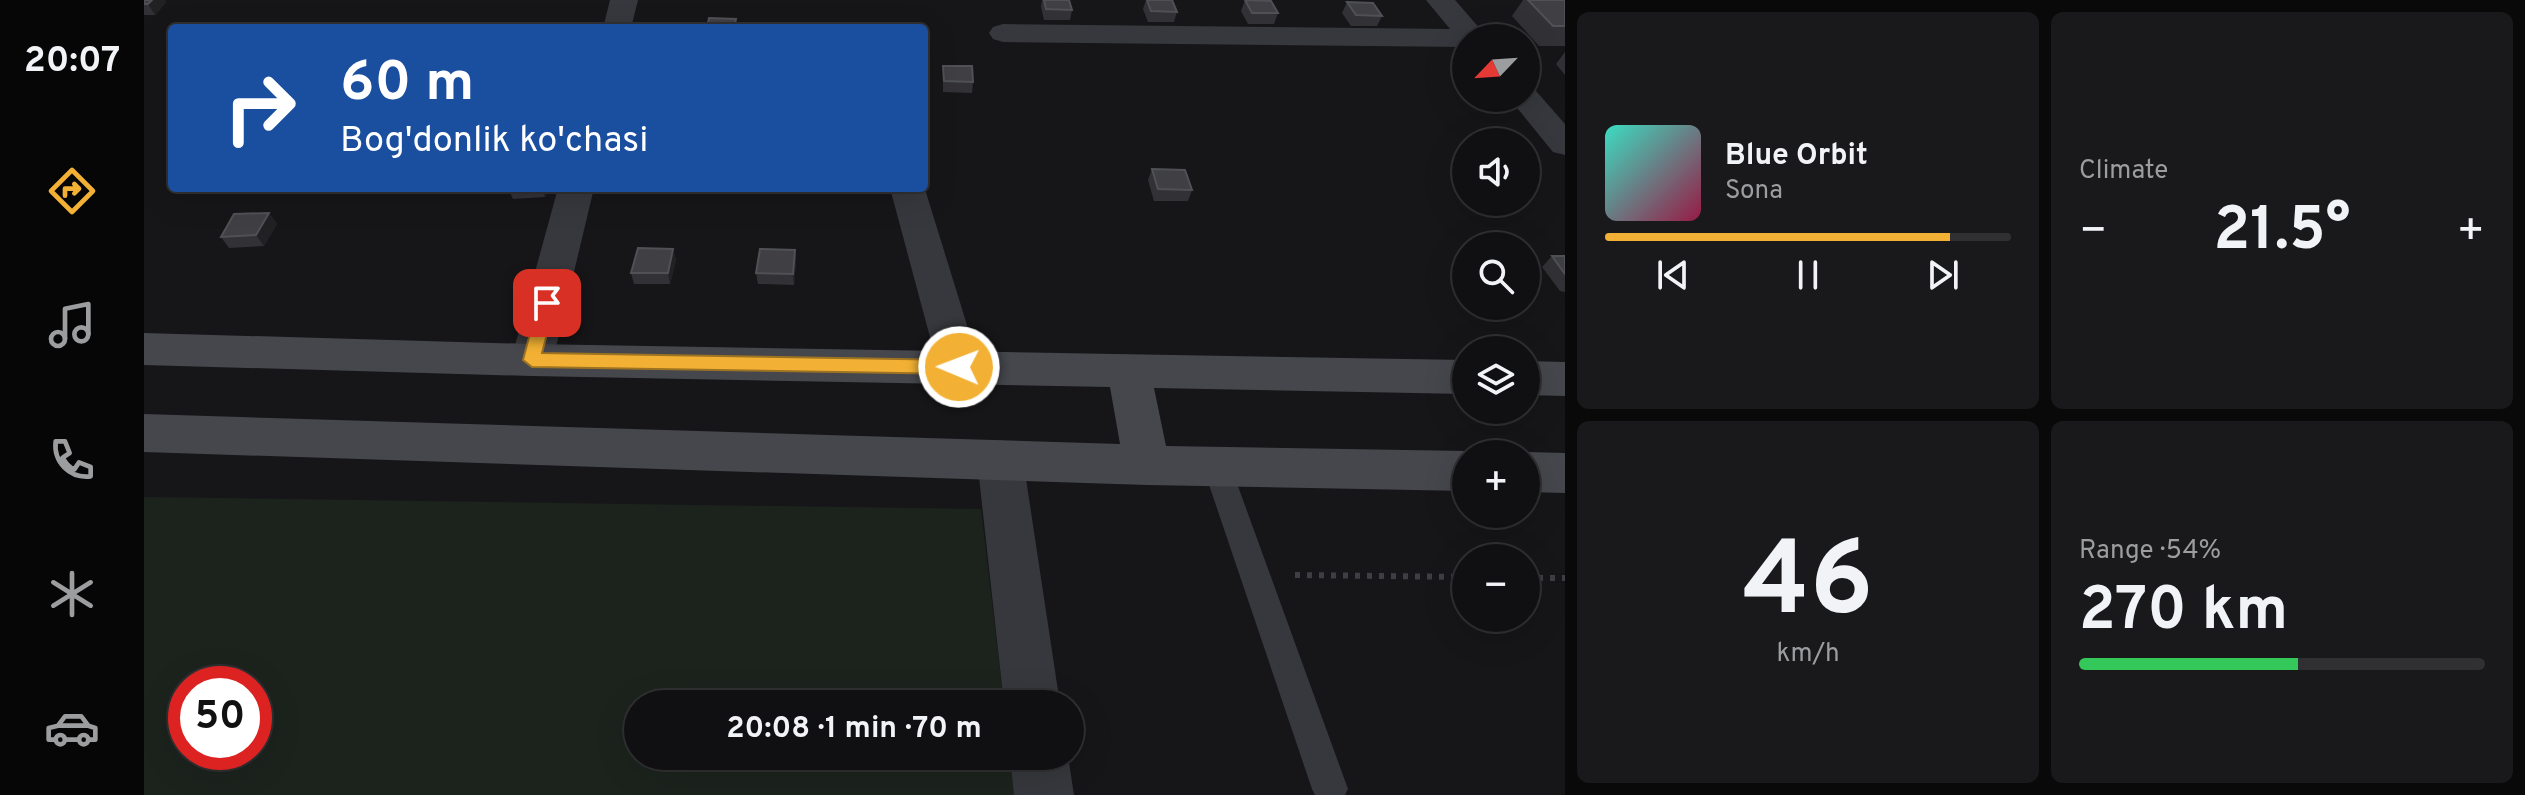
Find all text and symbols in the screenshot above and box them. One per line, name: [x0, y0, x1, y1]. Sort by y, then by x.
north arrow: [1452, 24, 1540, 112]
map controls: [1452, 24, 1540, 632]
text: 20:07: [24, 39, 120, 85]
text: 60 m: [340, 50, 474, 120]
icon: right: [208, 56, 312, 160]
text: Bog'donlik ko'chasi: [340, 119, 648, 165]
button: sound: [1452, 128, 1540, 216]
text: Blue Orbit: [1725, 138, 1868, 175]
text: Climate: [2079, 155, 2168, 188]
icon: directions: [44, 163, 100, 219]
text: Sona: [1725, 175, 1783, 208]
text: 21.5°: [2213, 195, 2351, 271]
text: −: [2079, 205, 2107, 261]
text: +: [2457, 205, 2485, 261]
button: search: [1452, 232, 1540, 320]
icon: previous: [1651, 253, 1695, 297]
icon: pause: [1786, 253, 1830, 297]
icon: next: [1921, 253, 1965, 297]
pin: [513, 269, 581, 337]
icon: arrive: [525, 281, 569, 325]
icon: music: [44, 297, 100, 353]
position arrow: [917, 325, 1001, 409]
button: layers: [1452, 336, 1540, 424]
icon: phone: [44, 432, 100, 488]
button: +: [1452, 440, 1540, 528]
text: 46: [1743, 520, 1873, 652]
text: Range · 54%: [2079, 535, 2221, 568]
button: −: [1452, 544, 1540, 632]
icon: climate: [44, 566, 100, 622]
text: 270 km: [2079, 575, 2288, 651]
text: km/h: [1776, 638, 1840, 671]
speed limit sign: 50: [168, 666, 272, 770]
icon: car: [44, 700, 100, 756]
text: 20:08 · 1 min · 70 m: [726, 711, 982, 748]

